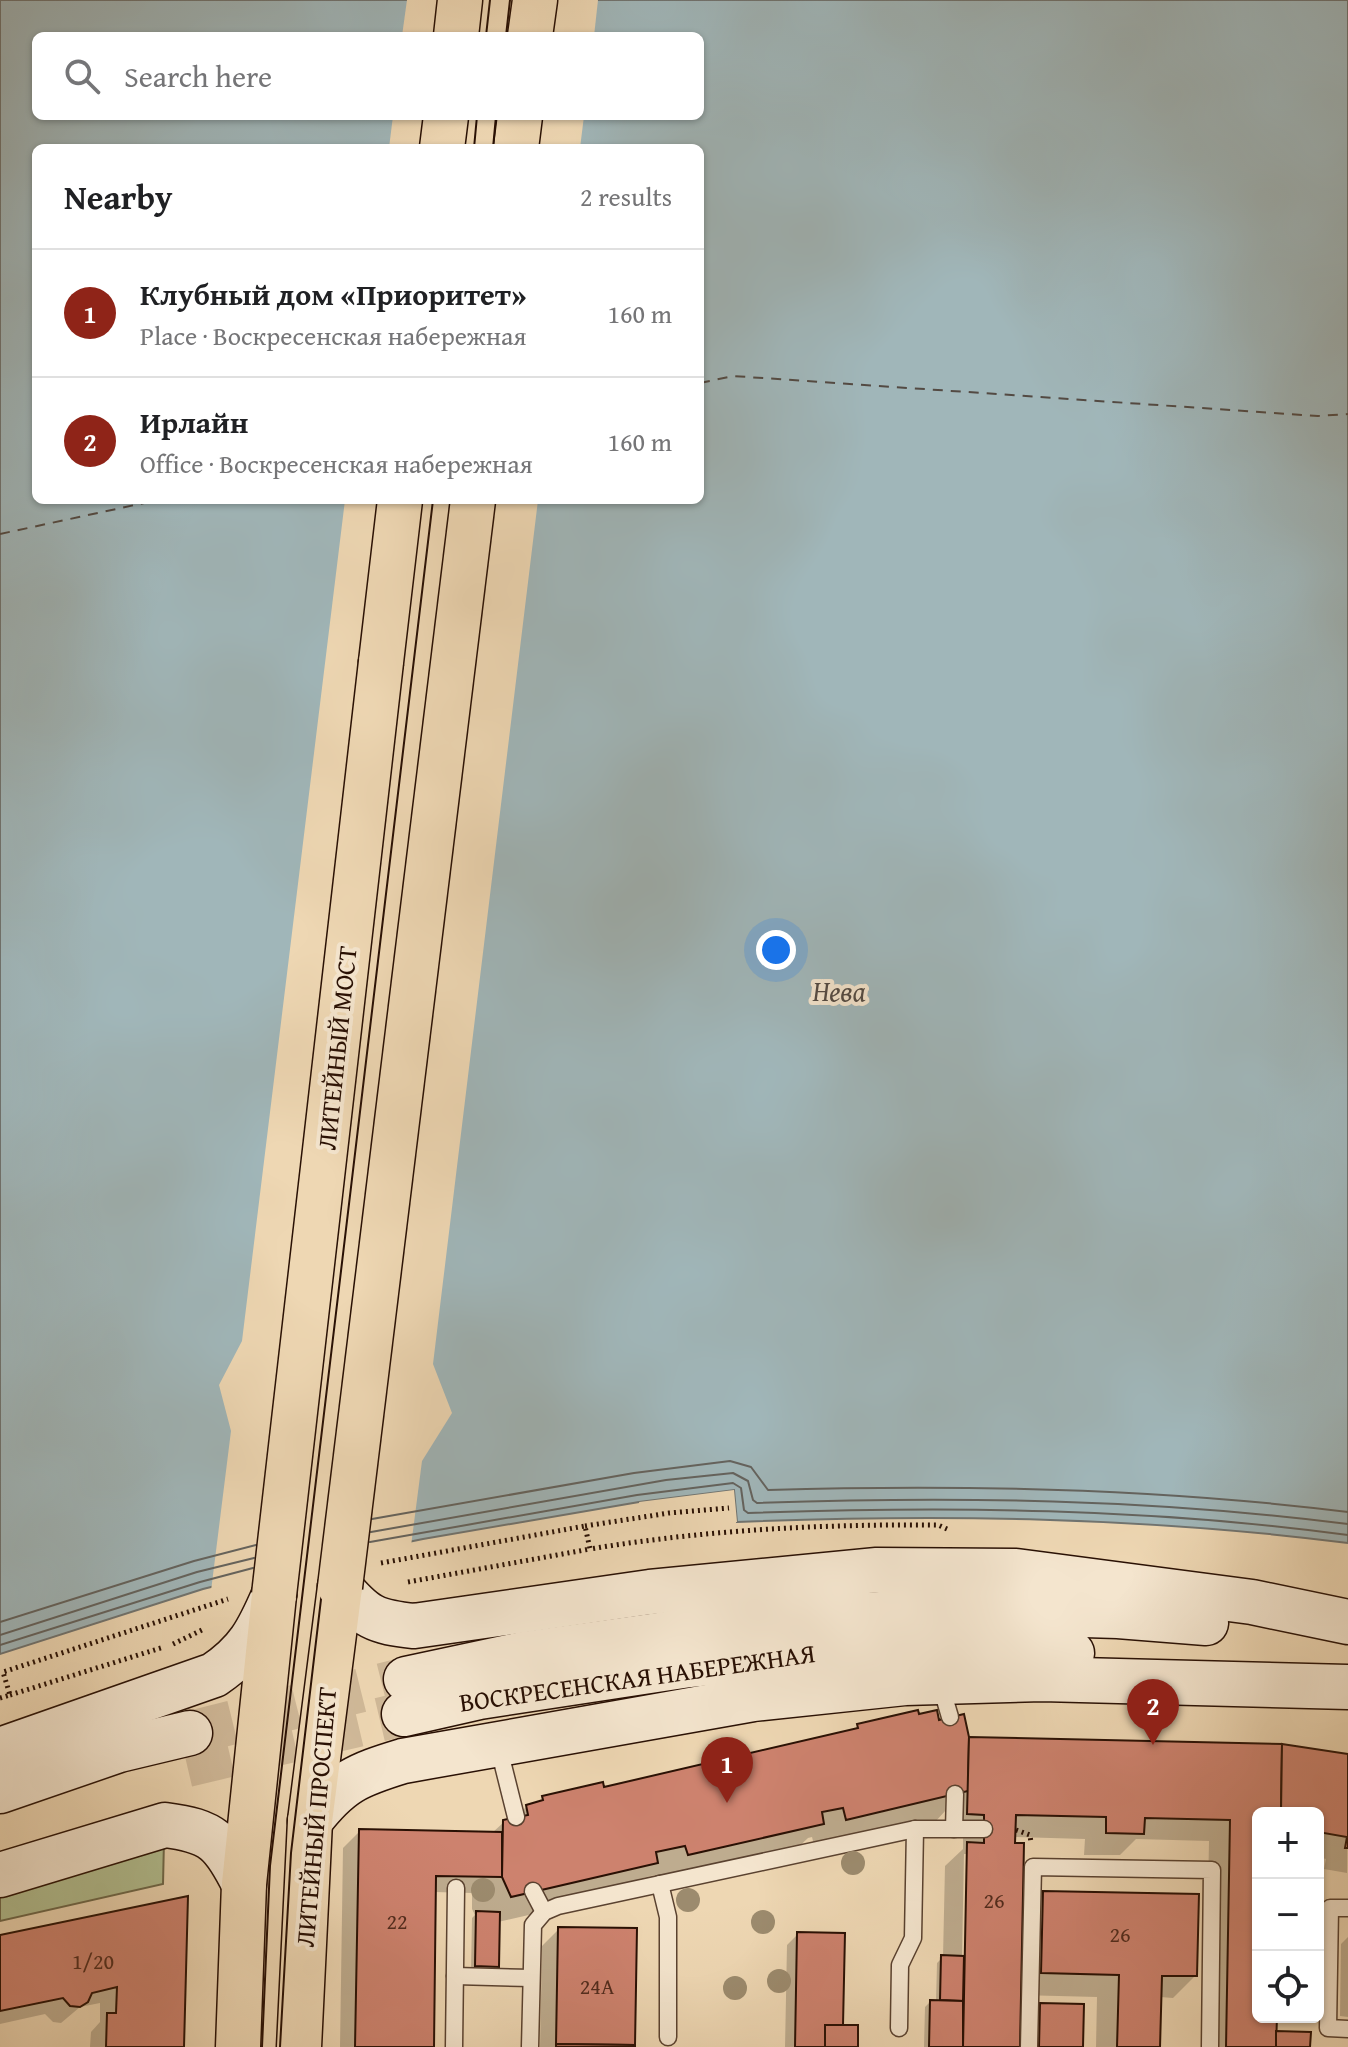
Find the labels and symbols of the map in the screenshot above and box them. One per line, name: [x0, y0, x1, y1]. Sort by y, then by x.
your location: [756, 930, 796, 970]
street label: ЛИТЕЙНЫЙ МОСТ: [306, 944, 367, 1152]
water label: Нева: [812, 970, 866, 1011]
street label: ВОСКРЕСЕНСКАЯ НАБЕРЕЖНАЯ: [457, 1633, 817, 1722]
pin: 2: [1127, 1679, 1179, 1745]
street label: ЛИТЕЙНЫЙ ПРОСПЕКТ: [285, 1685, 346, 1949]
pin: 1: [701, 1737, 753, 1803]
house number: 26: [983, 1884, 1005, 1916]
house number: 22: [386, 1905, 408, 1937]
house number: 26: [1109, 1918, 1131, 1950]
house number: 1/20: [72, 1945, 114, 1977]
house number: 24А: [580, 1970, 615, 2002]

